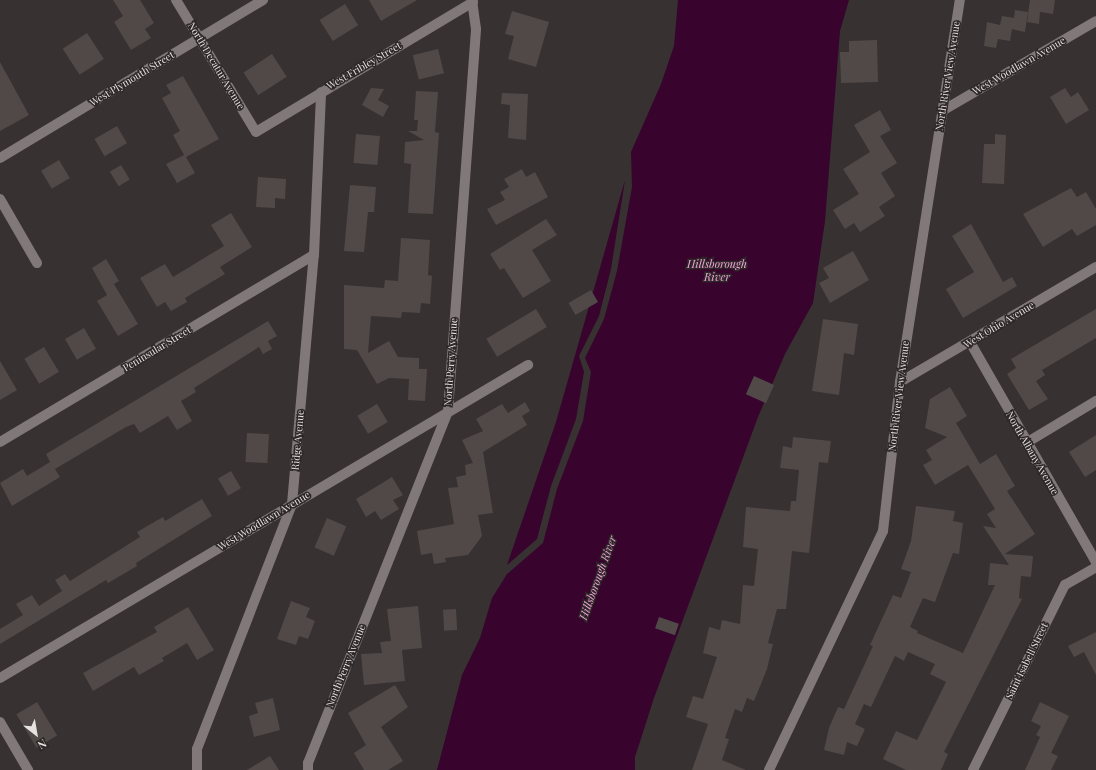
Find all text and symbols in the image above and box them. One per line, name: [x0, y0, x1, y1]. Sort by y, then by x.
street label: North Decatur Avenue: [185, 20, 247, 112]
street label: North River View Avenue: [933, 20, 963, 132]
street label: West Woodlawn Avenue: [970, 34, 1068, 98]
street label: West Fribley Street: [324, 40, 404, 92]
street label: West Plymouth Street: [88, 49, 176, 109]
water label: Hillsborough River: [687, 258, 747, 284]
street label: West Ohio Avenue: [961, 299, 1037, 351]
street label: North Perry Avenue: [442, 317, 460, 407]
street label: Peninsular Street: [121, 324, 193, 374]
street label: North River View Avenue: [886, 340, 912, 452]
street label: Ridge Avenue: [289, 409, 307, 471]
street label: North Albany Avenue: [1003, 409, 1061, 497]
street label: West Woodlawn Avenue: [215, 489, 313, 553]
water label: Hillsborough River: [577, 534, 619, 622]
street label: Saint Isabell Street: [1003, 621, 1051, 701]
street label: North Perry Avenue: [324, 623, 368, 709]
north arrow: [16, 714, 56, 754]
text: N: [35, 736, 50, 753]

